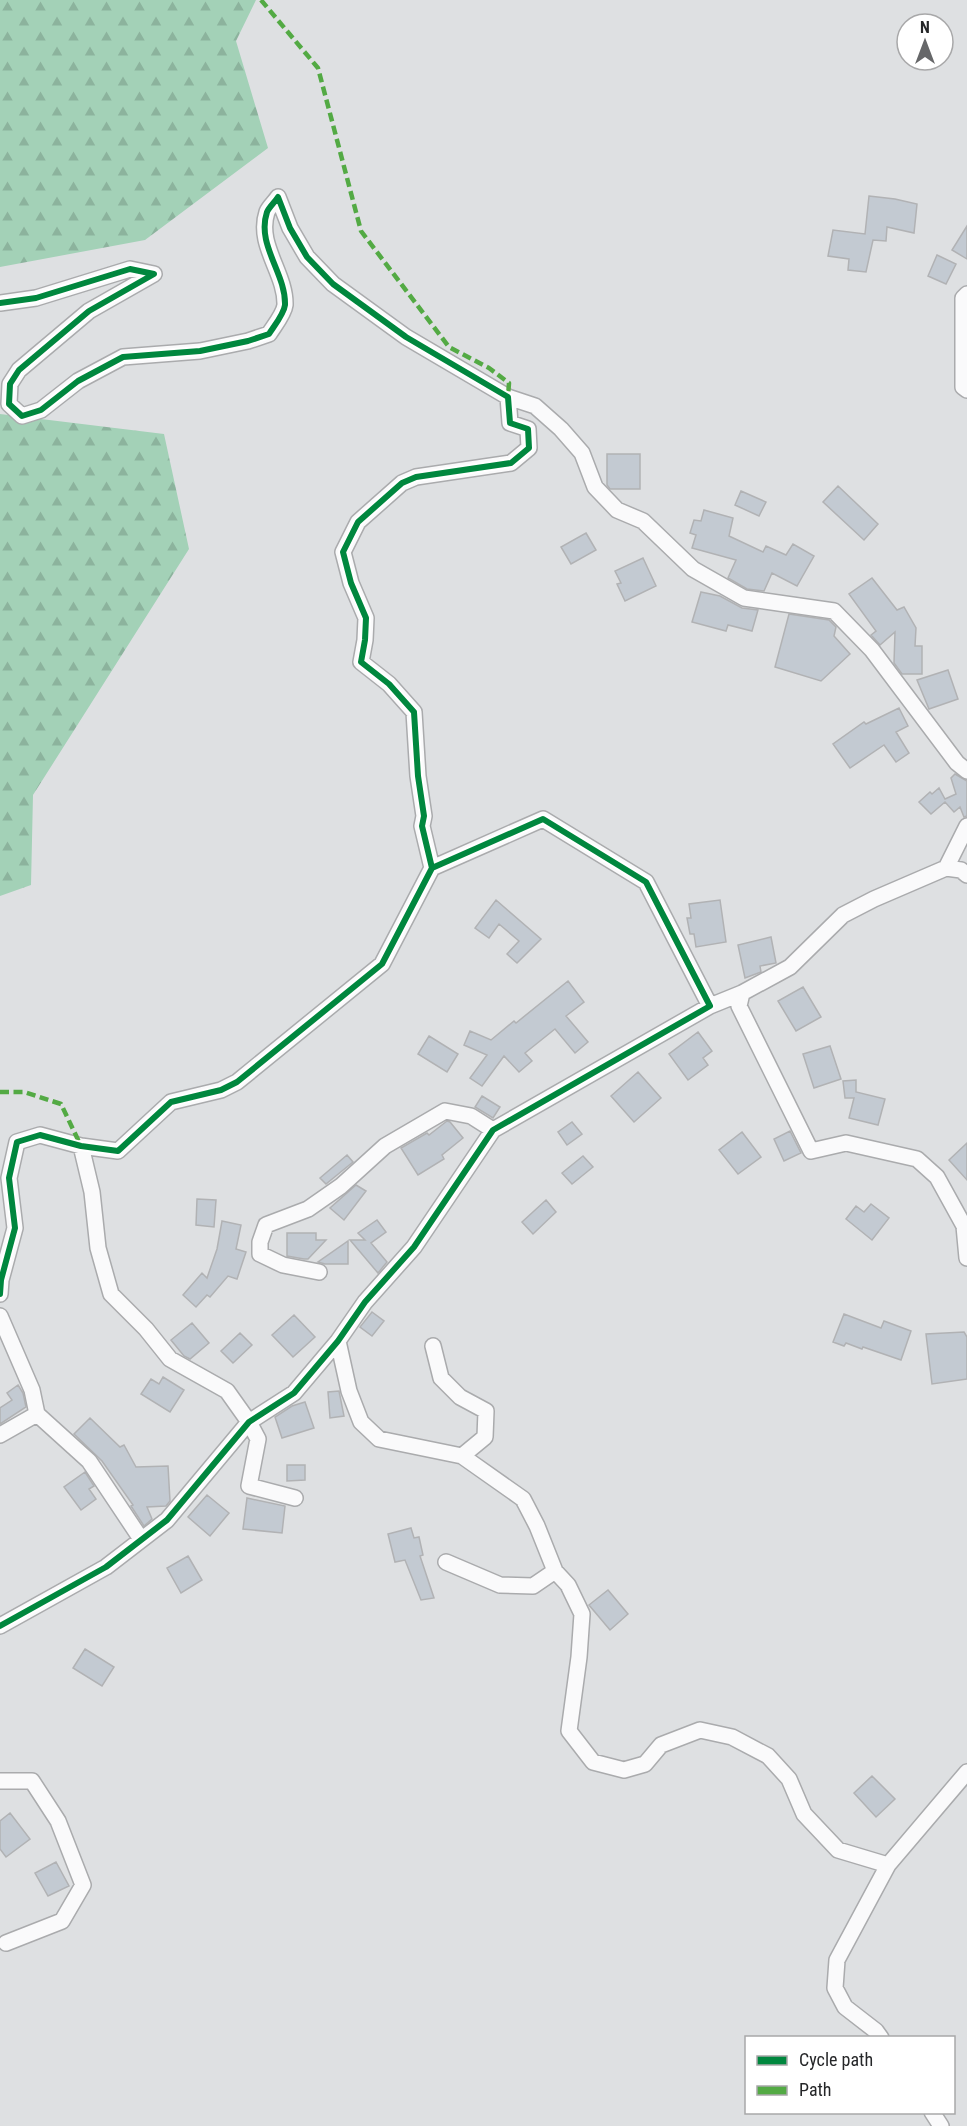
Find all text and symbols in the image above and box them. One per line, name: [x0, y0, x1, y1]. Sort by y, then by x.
north arrow: [895, 12, 955, 72]
text: N: [920, 18, 930, 37]
legend: [745, 2036, 955, 2114]
text: Cycle path: [799, 2049, 873, 2070]
text: Path: [799, 2079, 832, 2100]

